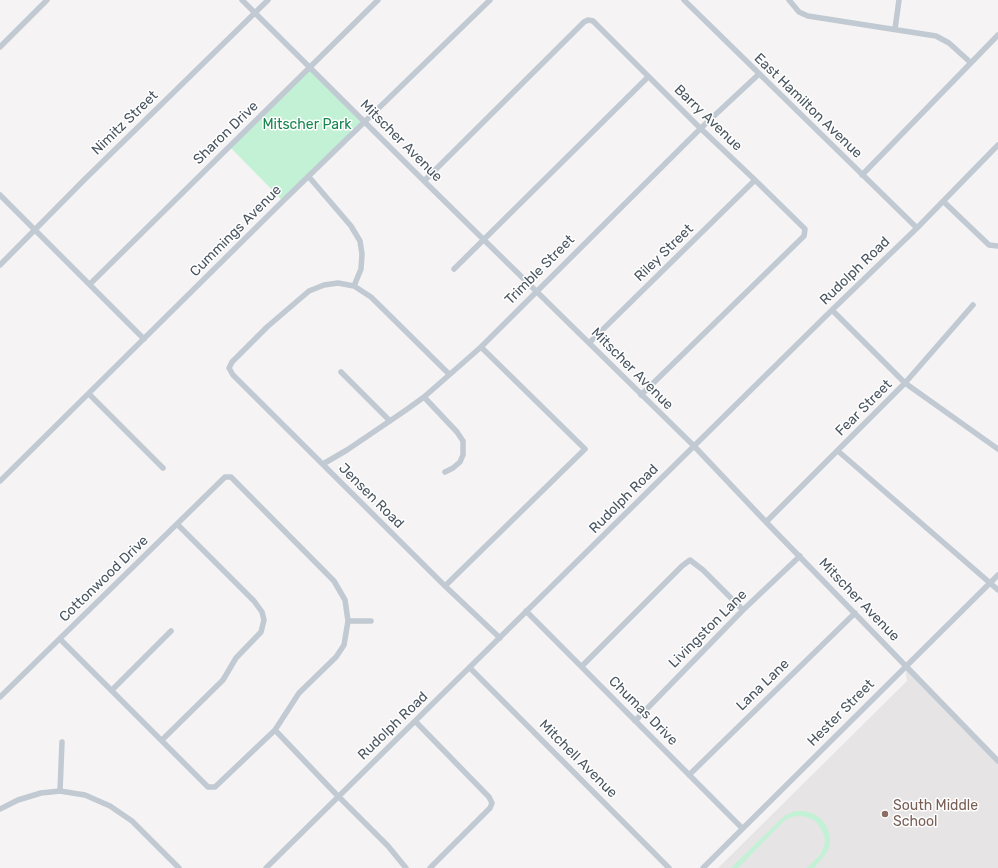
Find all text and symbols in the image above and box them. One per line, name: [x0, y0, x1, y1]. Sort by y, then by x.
street label: East Hamilton Avenue: [750, 50, 866, 162]
street label: Barry Avenue: [671, 81, 745, 155]
street label: Nimitz Street: [88, 87, 162, 159]
street label: Mitscher Avenue: [357, 97, 445, 185]
street label: Sharon Drive: [190, 98, 262, 168]
park label: Mitscher Park: [262, 117, 352, 133]
street label: Cummings Avenue: [187, 182, 285, 280]
street label: Riley Street: [631, 221, 697, 285]
street label: Trimble Street: [502, 232, 578, 308]
street label: Rudolph Road: [816, 233, 894, 309]
street label: Mitscher Avenue: [588, 325, 676, 413]
street label: Fear Street: [832, 376, 896, 440]
street label: Jensen Road: [335, 460, 407, 532]
street label: Rudolph Road: [586, 461, 662, 537]
street label: Cottonwood Drive: [56, 532, 152, 626]
street label: Mitscher Avenue: [815, 555, 903, 645]
street label: Livingston Lane: [665, 586, 751, 672]
street label: Lana Lane: [733, 656, 793, 714]
street label: Chumas Drive: [605, 673, 681, 749]
street label: Hester Street: [804, 676, 878, 750]
street label: Rudolph Road: [354, 688, 432, 764]
street label: Mitchell Avenue: [536, 717, 620, 801]
place label: South Middle School: [893, 798, 978, 830]
marker: South Middle School: [880, 809, 890, 819]

